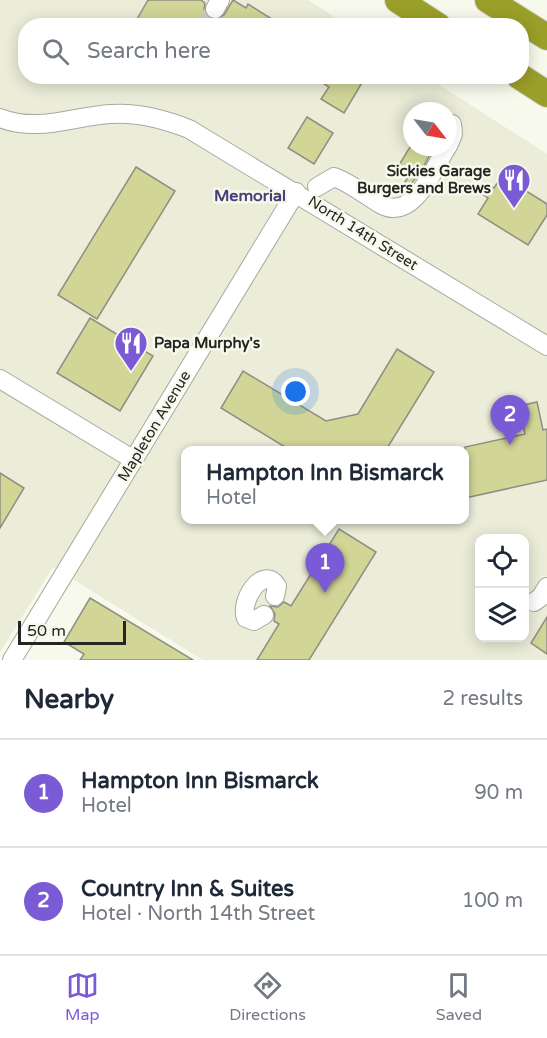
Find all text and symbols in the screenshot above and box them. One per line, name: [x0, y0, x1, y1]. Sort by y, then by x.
search box: [18, 18, 529, 84]
icon: search: [39, 35, 72, 68]
text: Search here: [87, 38, 211, 64]
north arrow: [403, 102, 457, 156]
place label: Sickies Garage Burgers and Brews: [357, 162, 491, 198]
restaurant icon: Sickies Garage Burgers and Brews: [496, 162, 532, 209]
district label: Memorial: [214, 186, 286, 206]
street label: North 14th Street: [305, 192, 421, 274]
restaurant icon: Papa Murphy's: [113, 325, 149, 372]
place label: Papa Murphy's: [154, 334, 260, 353]
street label: Mapleton Avenue: [114, 367, 194, 485]
your location: [281, 377, 310, 406]
pin: 2: [490, 396, 530, 445]
popup: [181, 446, 469, 524]
text: Hampton Inn Bismarck: [206, 460, 444, 486]
text: Hotel: [206, 486, 257, 510]
map controls: [475, 534, 529, 642]
button: locate: [475, 534, 529, 588]
pin: 1: [306, 544, 344, 593]
button: layers: [475, 588, 529, 642]
scale bar: [18, 618, 126, 646]
text: 50 m: [27, 621, 66, 641]
text: Nearby: [24, 684, 114, 715]
text: 2 results: [443, 687, 523, 711]
text: Hampton Inn Bismarck: [81, 768, 319, 794]
text: 1: [37, 781, 50, 805]
text: 90 m: [474, 781, 523, 805]
text: Hotel: [81, 794, 132, 818]
text: Country Inn & Suites: [81, 876, 294, 902]
text: 2: [37, 889, 50, 913]
text: 100 m: [462, 889, 523, 913]
text: Hotel · North 14th Street: [81, 902, 315, 926]
tab: Map: [65, 969, 99, 1025]
tab: Directions: [229, 969, 306, 1025]
tab: Saved: [436, 969, 482, 1025]

